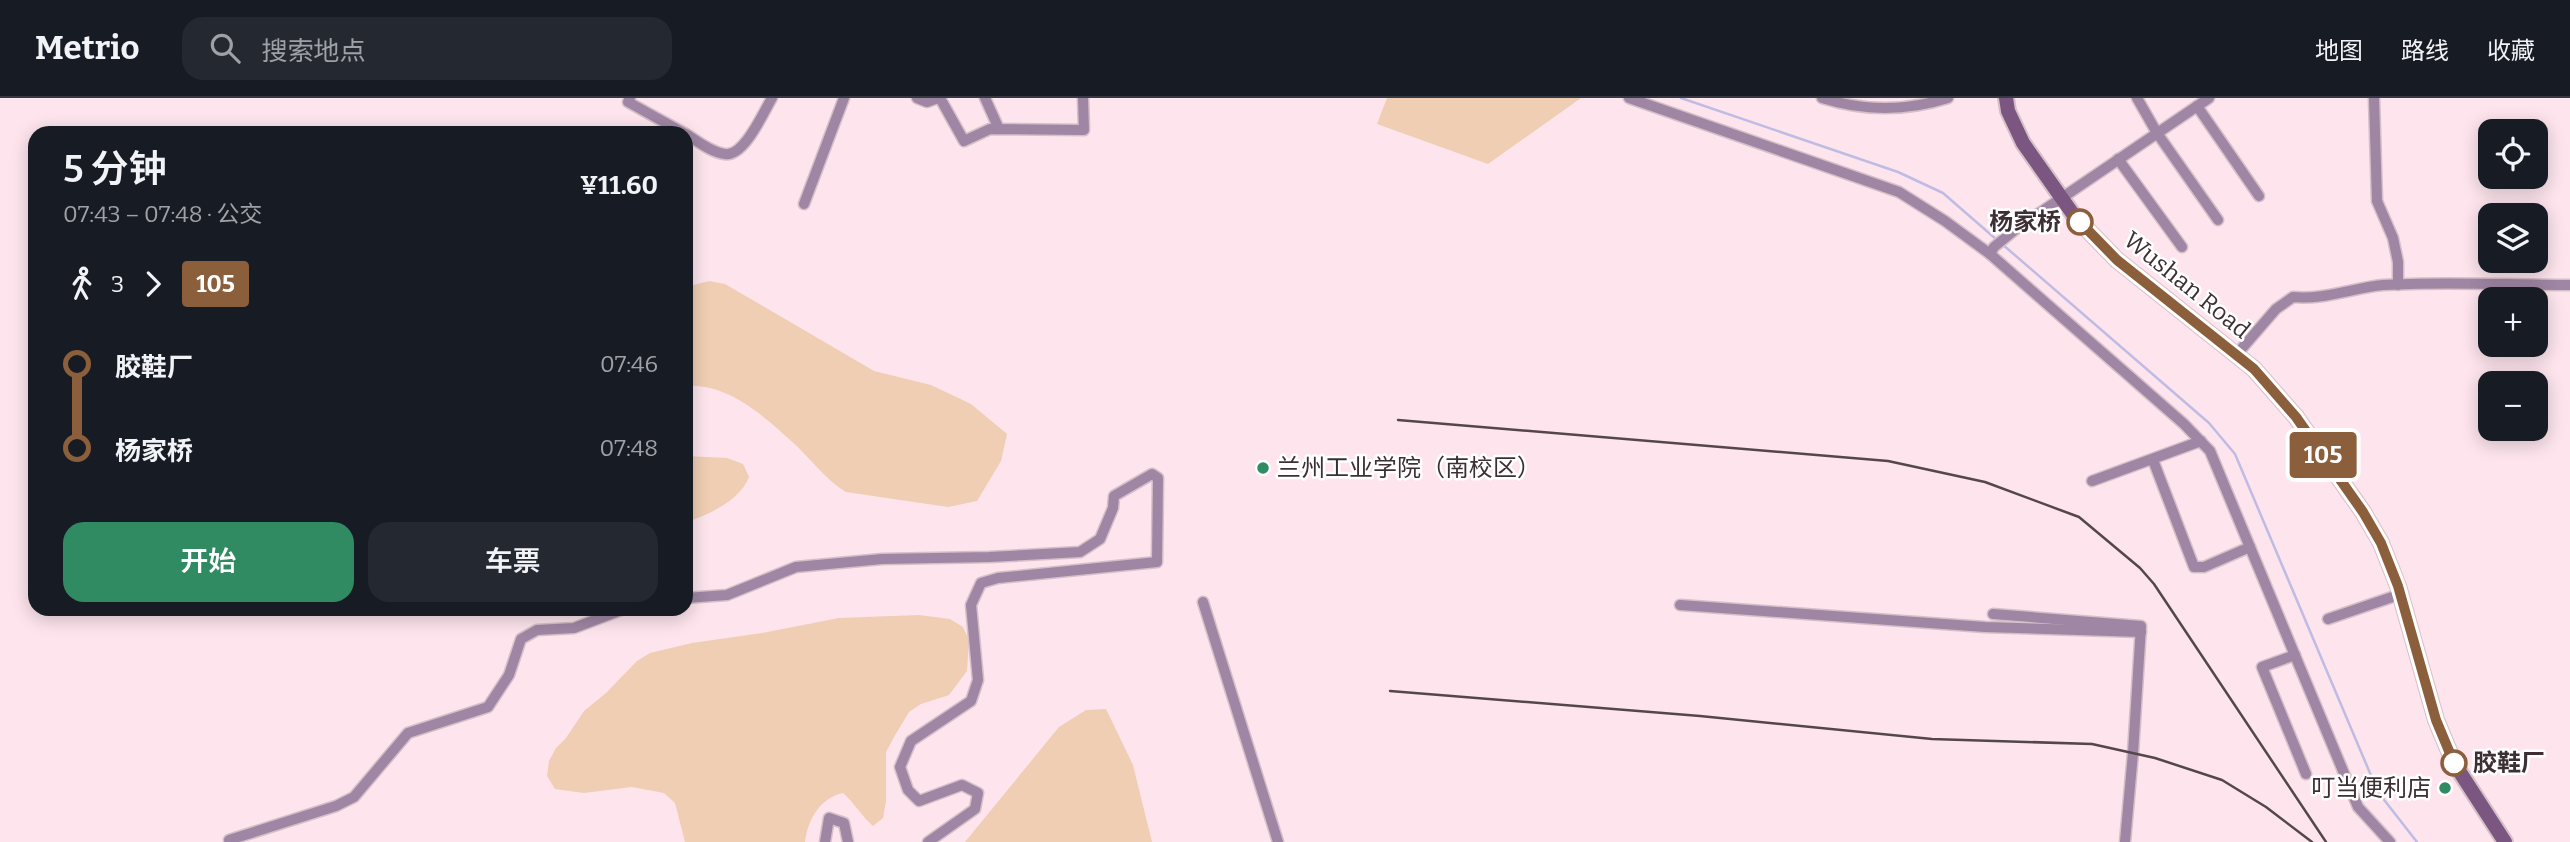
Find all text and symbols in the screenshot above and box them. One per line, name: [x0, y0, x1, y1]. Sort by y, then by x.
search box: [182, 17, 672, 80]
text: Metrio: [35, 28, 140, 68]
icon: search: [206, 29, 244, 67]
text: 搜索地点: [262, 36, 366, 67]
text: 地图: [2315, 37, 2363, 65]
text: 路线: [2401, 37, 2449, 65]
text: 收藏: [2487, 37, 2535, 65]
map controls: [2478, 119, 2548, 441]
button: locate: [2478, 119, 2548, 189]
text: 5 分钟: [63, 146, 167, 192]
text: ¥11.60: [580, 170, 658, 201]
text: 07:43 – 07:48 · 公交: [63, 200, 263, 228]
button: layers: [2478, 203, 2548, 273]
place label: 杨家桥: [1989, 208, 2061, 236]
marker: 杨家桥: [2067, 209, 2093, 235]
street label: Wushan Road: [2118, 226, 2256, 344]
icon: walk: [63, 265, 101, 303]
icon: forward: [134, 265, 172, 303]
text: 3: [111, 270, 124, 298]
text: 105: [196, 270, 235, 298]
button: +: [2478, 287, 2548, 357]
text: 07:46: [600, 350, 658, 378]
text: 胶鞋厂: [115, 352, 193, 383]
button: −: [2478, 371, 2548, 441]
line badge: 105: [2283, 432, 2363, 478]
text: 07:48: [600, 434, 658, 462]
text: 杨家桥: [115, 436, 193, 467]
text: 105: [2304, 441, 2342, 469]
place label: 兰州工业学院（南校区）: [1277, 454, 1541, 482]
marker: 兰州工业学院（南校区）: [1255, 460, 1271, 476]
button: 开始: [63, 522, 354, 602]
button: 车票: [368, 522, 658, 602]
place label: 胶鞋厂: [2473, 749, 2545, 777]
marker: 胶鞋厂: [2441, 750, 2467, 776]
place label: 叮当便利店: [2311, 774, 2431, 802]
marker: 叮当便利店: [2437, 780, 2453, 796]

